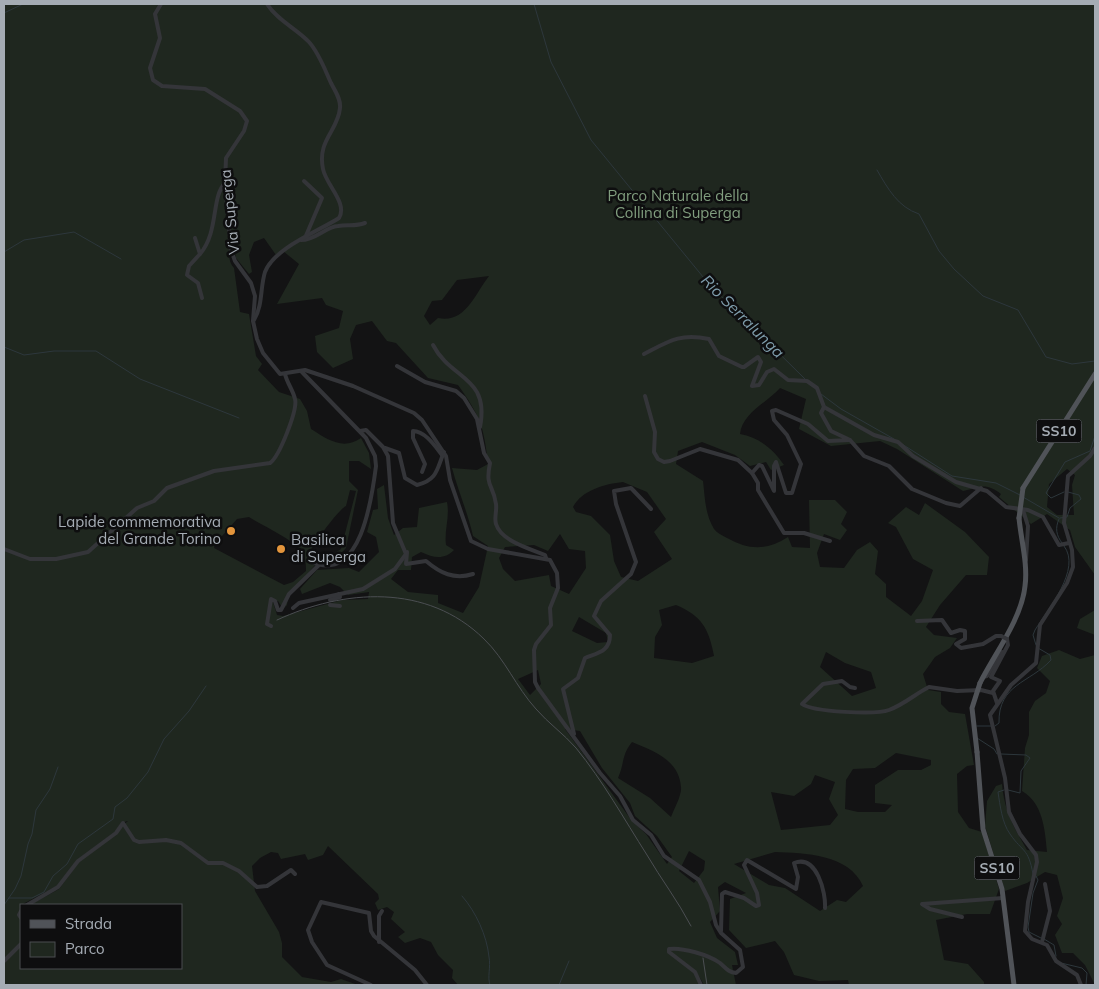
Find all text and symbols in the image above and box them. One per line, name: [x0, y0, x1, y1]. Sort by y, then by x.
street label: Via Superga: [216, 169, 243, 256]
park label: Parco Naturale della Collina di Superga: [608, 186, 748, 222]
water label: Rio Serralunga: [697, 270, 789, 362]
road number: SS10: [1036, 420, 1082, 442]
place label: Lapide commemorativa del Grande Torino: [58, 512, 221, 548]
marker: Lapide commemorativa del Grande Torino: [225, 525, 237, 537]
place label: Basilica di Superga: [291, 530, 366, 566]
marker: Basilica di Superga: [275, 543, 287, 555]
road number: SS10: [974, 856, 1020, 880]
legend: [20, 904, 182, 969]
text: Strada: [65, 914, 112, 933]
text: Parco: [65, 939, 105, 958]

